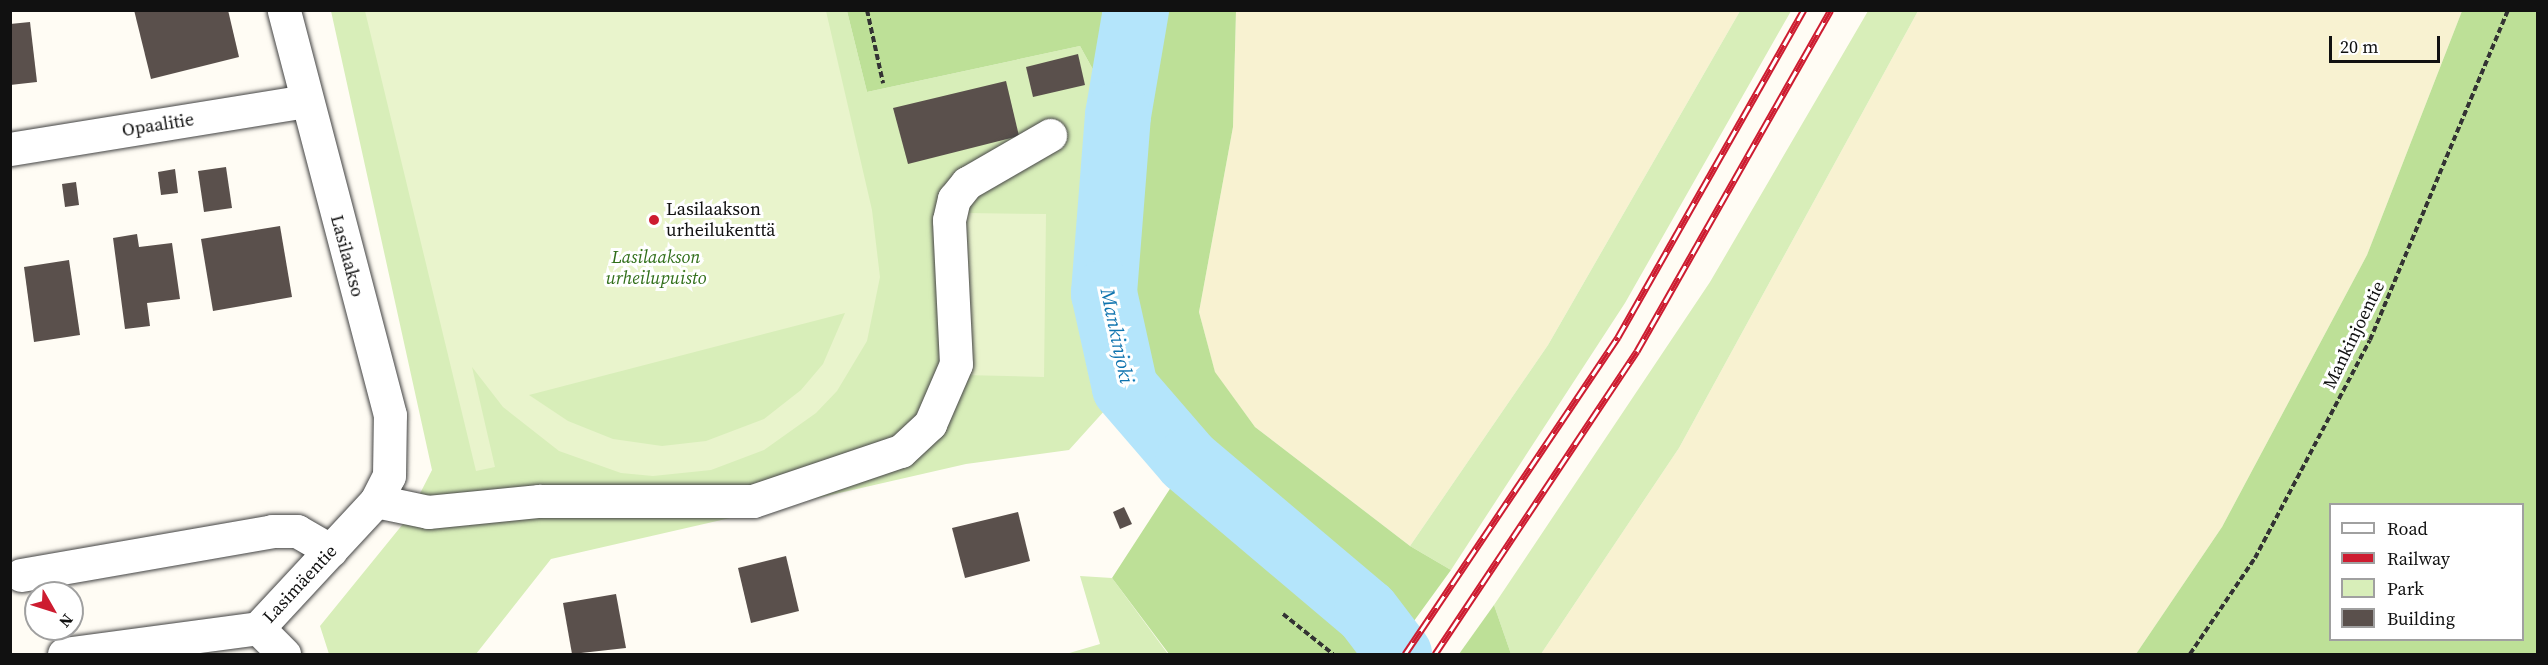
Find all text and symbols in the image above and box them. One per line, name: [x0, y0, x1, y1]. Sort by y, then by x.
scale bar: [2332, 24, 2443, 62]
text: 20 m: [2340, 34, 2378, 59]
street label: Opaalitie: [120, 109, 196, 141]
place label: Lasilaakson urheilukenttä: [666, 199, 775, 242]
street label: Lasilaakso: [326, 213, 368, 299]
marker: Lasilaakson urheilukenttä: [647, 213, 661, 227]
park label: Lasilaakson urheilupuisto: [605, 247, 707, 290]
street label: Mankinjoentie: [2319, 278, 2389, 392]
water label: Mankinjoki: [1095, 286, 1139, 386]
legend: [2329, 503, 2524, 641]
text: Road: [2387, 516, 2428, 541]
street label: Lasimäentie: [258, 540, 342, 628]
text: Railway: [2387, 546, 2450, 571]
text: Park: [2387, 576, 2424, 601]
north arrow: [24, 581, 84, 641]
text: Building: [2387, 606, 2455, 631]
text: N: [54, 610, 79, 633]

